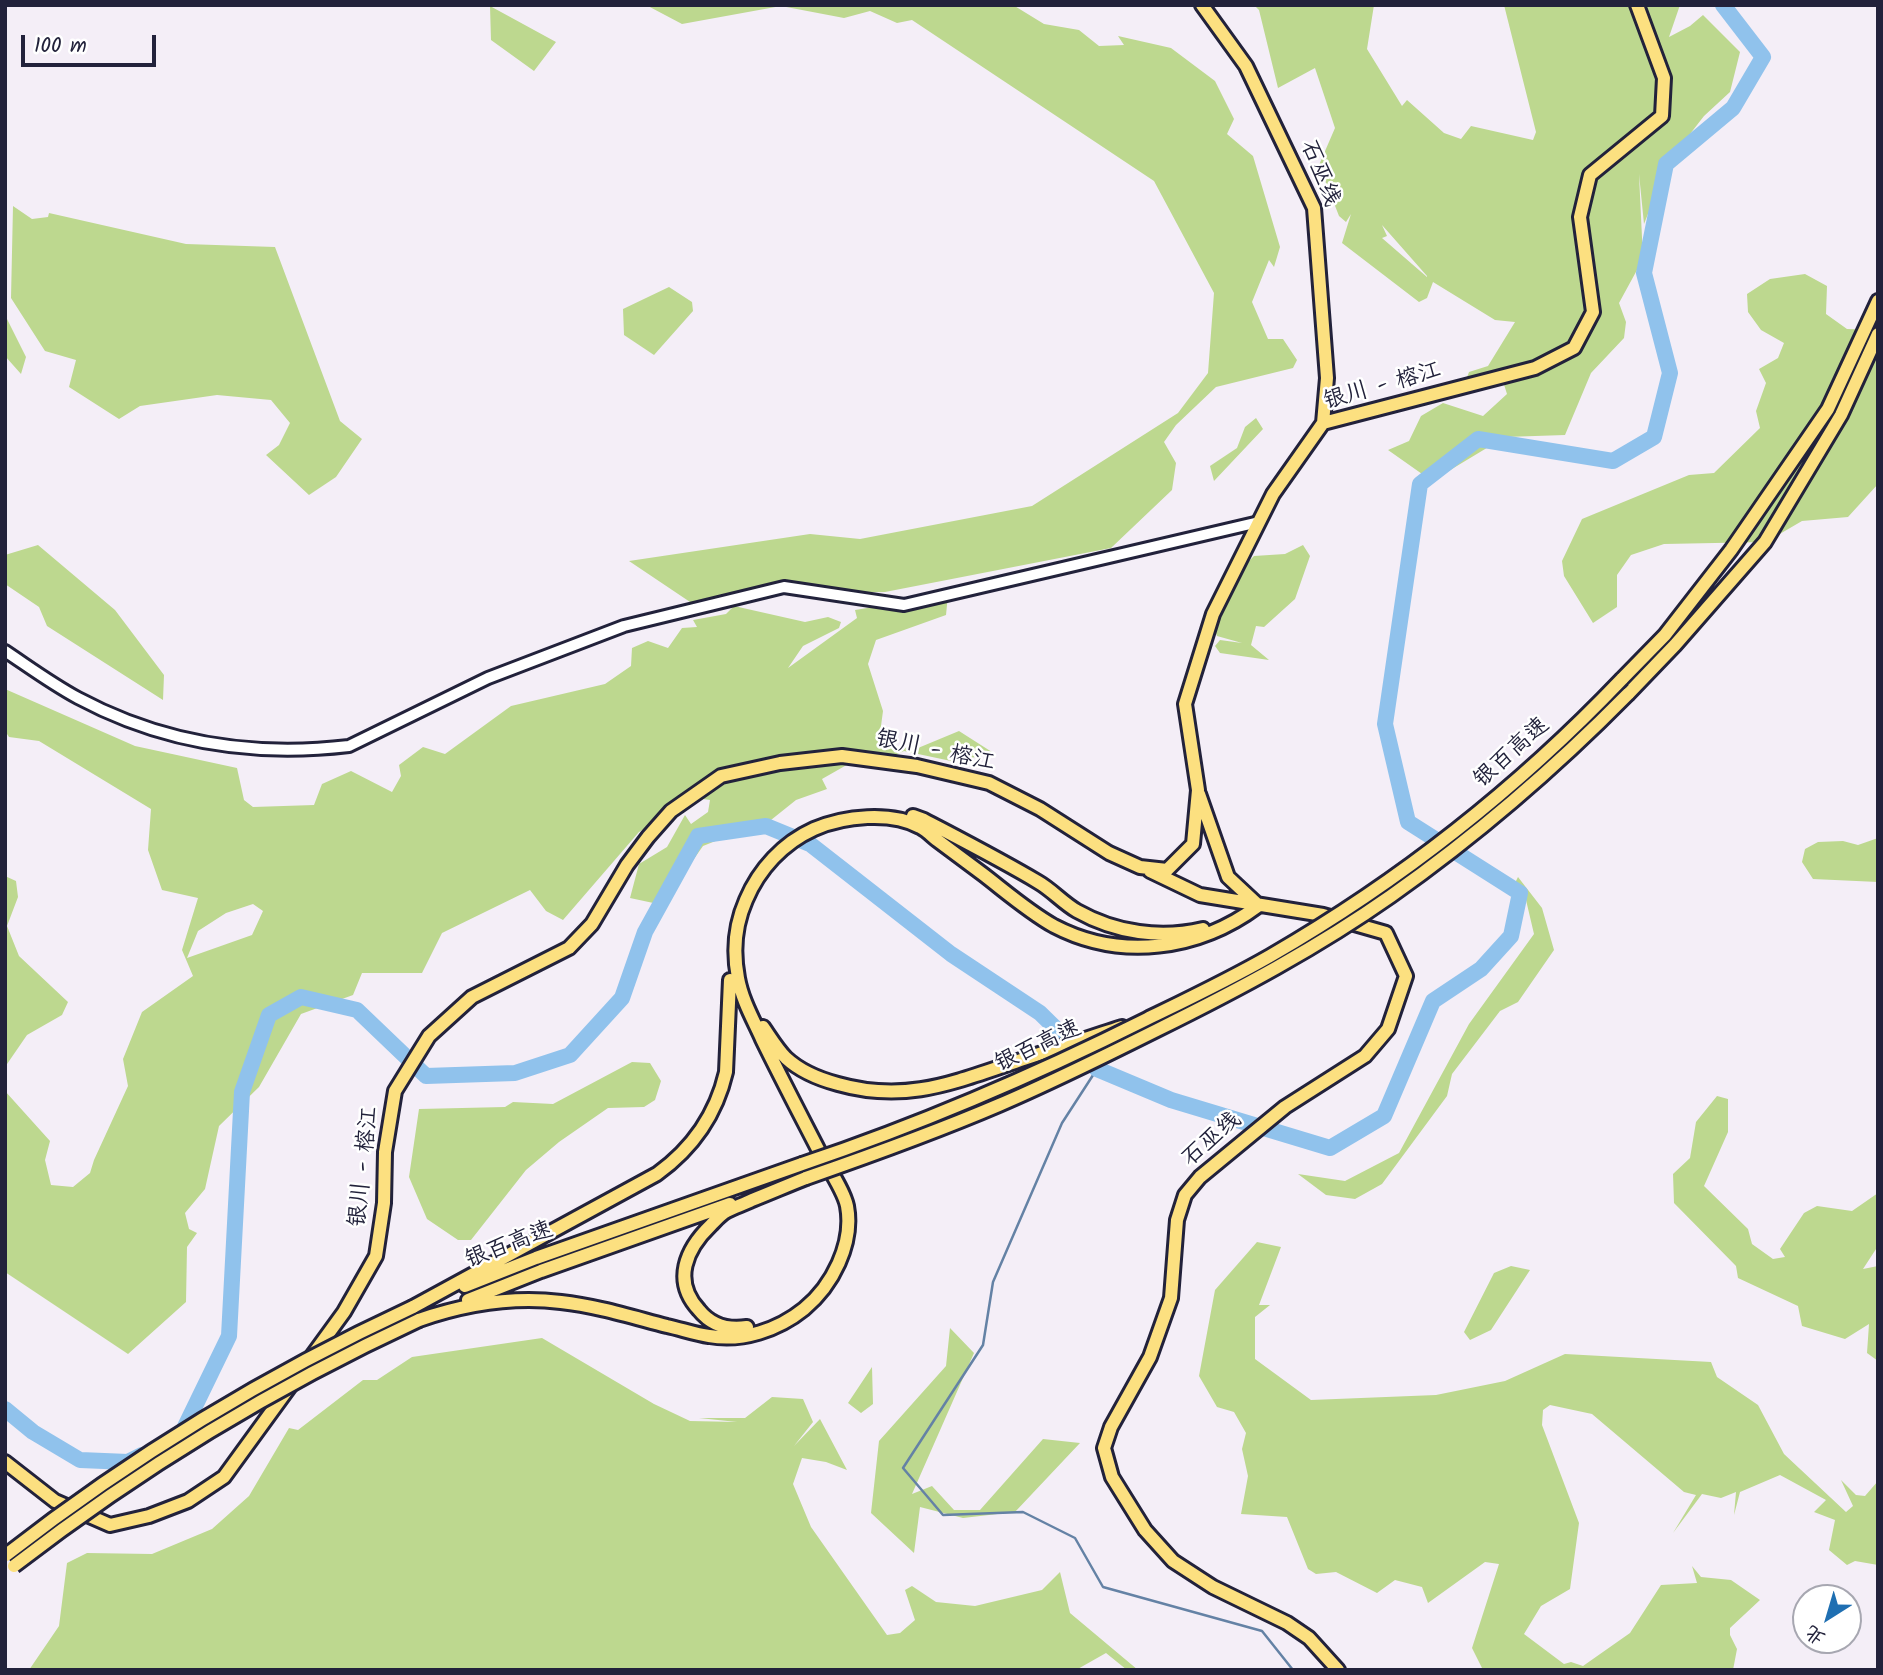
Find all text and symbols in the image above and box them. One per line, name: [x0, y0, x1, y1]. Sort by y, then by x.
scale bar: [24, 21, 159, 65]
text: 100 m: [34, 30, 87, 63]
street label: 石巫线: [1292, 137, 1344, 211]
street label: 银川 - 榕江: [1321, 358, 1445, 418]
street label: 银百高速: [1470, 713, 1556, 795]
street label: 银川 - 榕江: [873, 727, 997, 779]
street label: 银百高速: [991, 1016, 1087, 1080]
street label: 银川 - 榕江: [346, 1105, 386, 1229]
street label: 石巫线: [1178, 1108, 1248, 1174]
street label: 银百高速: [462, 1218, 558, 1276]
north arrow: [1792, 1584, 1862, 1654]
text: 北: [1799, 1616, 1832, 1652]

